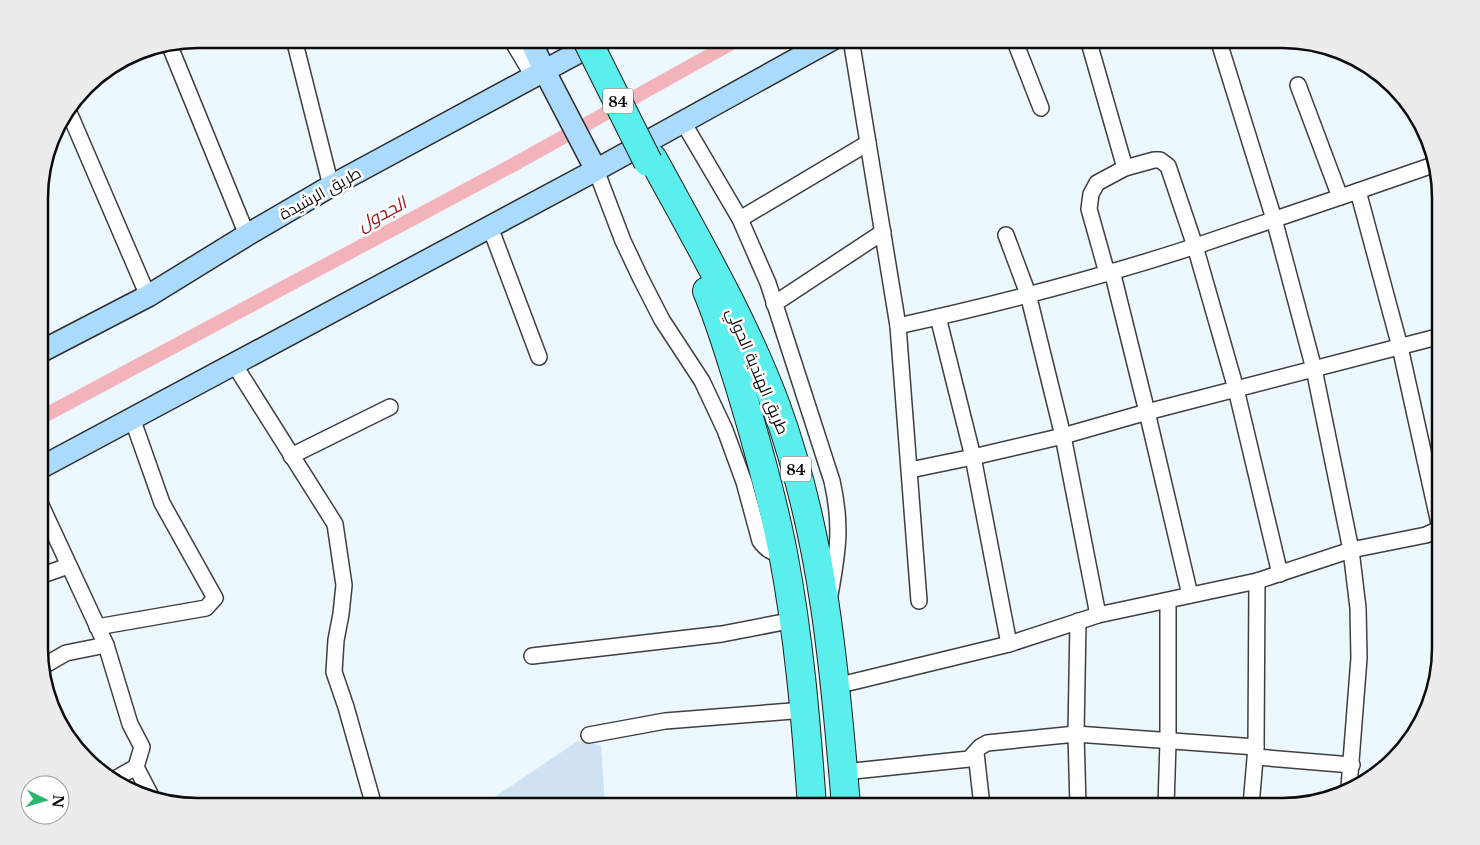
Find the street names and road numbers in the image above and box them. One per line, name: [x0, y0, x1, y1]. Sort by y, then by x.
road number: 84: [603, 88, 633, 114]
street label: طريق الرشيدة: [276, 162, 365, 225]
street label: طريق الهندية الحولي: [719, 305, 794, 439]
road number: 84: [781, 456, 811, 482]

